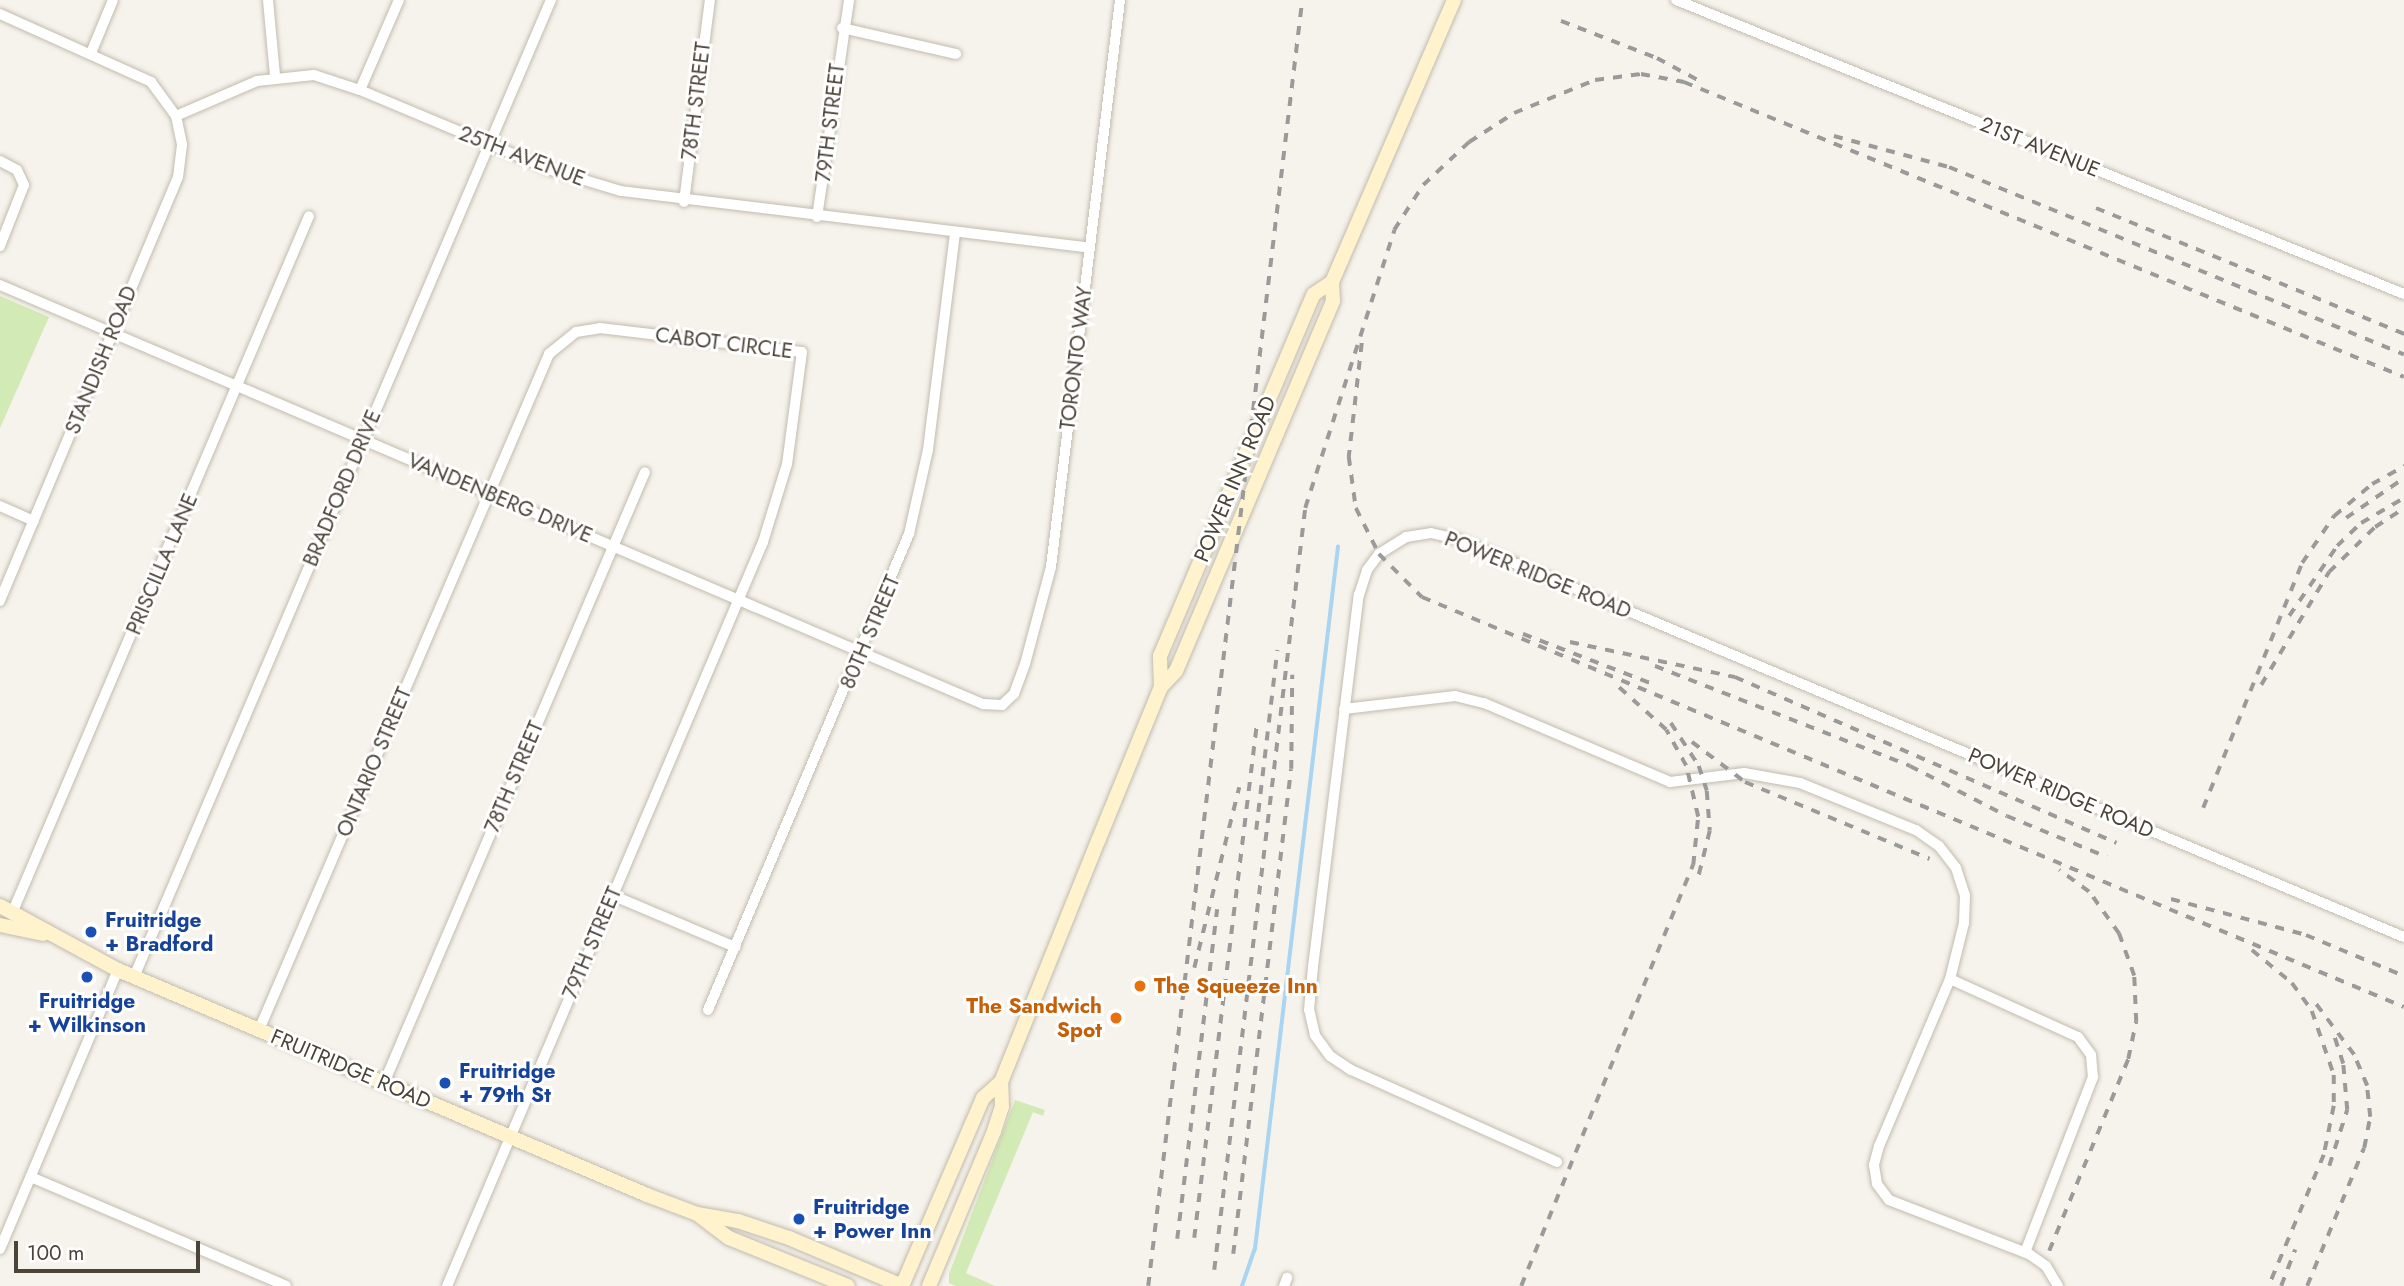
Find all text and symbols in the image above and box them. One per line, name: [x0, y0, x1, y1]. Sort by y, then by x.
street label: 78TH STREET: [676, 40, 716, 162]
street label: 79TH STREET: [810, 62, 850, 184]
street label: 21ST AVENUE: [1976, 112, 2104, 182]
street label: 25TH AVENUE: [455, 120, 589, 192]
street label: STANDISH ROAD: [60, 282, 142, 438]
street label: TORONTO WAY: [1055, 285, 1097, 431]
street label: CABOT CIRCLE: [654, 322, 794, 364]
street label: POWER INN ROAD: [1189, 392, 1281, 566]
street label: BRADFORD DRIVE: [298, 406, 386, 570]
street label: VANDENBERG DRIVE: [404, 448, 596, 548]
street label: PRISCILLA LANE: [121, 490, 203, 638]
street label: POWER RIDGE ROAD: [1441, 526, 1635, 624]
street label: 80TH STREET: [835, 571, 905, 693]
street label: ONTARIO STREET: [331, 683, 417, 841]
street label: 78TH STREET: [479, 717, 549, 837]
street label: POWER RIDGE ROAD: [1964, 743, 2158, 843]
street label: 79TH STREET: [557, 883, 627, 1003]
place label: Fruitridge + Bradford: [105, 907, 214, 957]
marker: Fruitridge + Bradford: [83, 924, 99, 940]
marker: Fruitridge + Wilkinson: [79, 969, 95, 985]
place label: The Squeeze Inn: [1154, 973, 1318, 999]
marker: The Squeeze Inn: [1132, 978, 1148, 994]
place label: Fruitridge + Wilkinson: [28, 988, 146, 1038]
place label: The Sandwich Spot: [966, 993, 1102, 1043]
marker: The Sandwich Spot: [1108, 1010, 1124, 1026]
street label: FRUITRIDGE ROAD: [267, 1024, 435, 1114]
place label: Fruitridge + 79th St: [459, 1058, 556, 1108]
marker: Fruitridge + 79th St: [437, 1075, 453, 1091]
place label: Fruitridge + Power Inn: [813, 1194, 931, 1244]
marker: Fruitridge + Power Inn: [791, 1211, 807, 1227]
scale bar: [18, 1226, 203, 1270]
text: 100 m: [27, 1238, 84, 1268]

